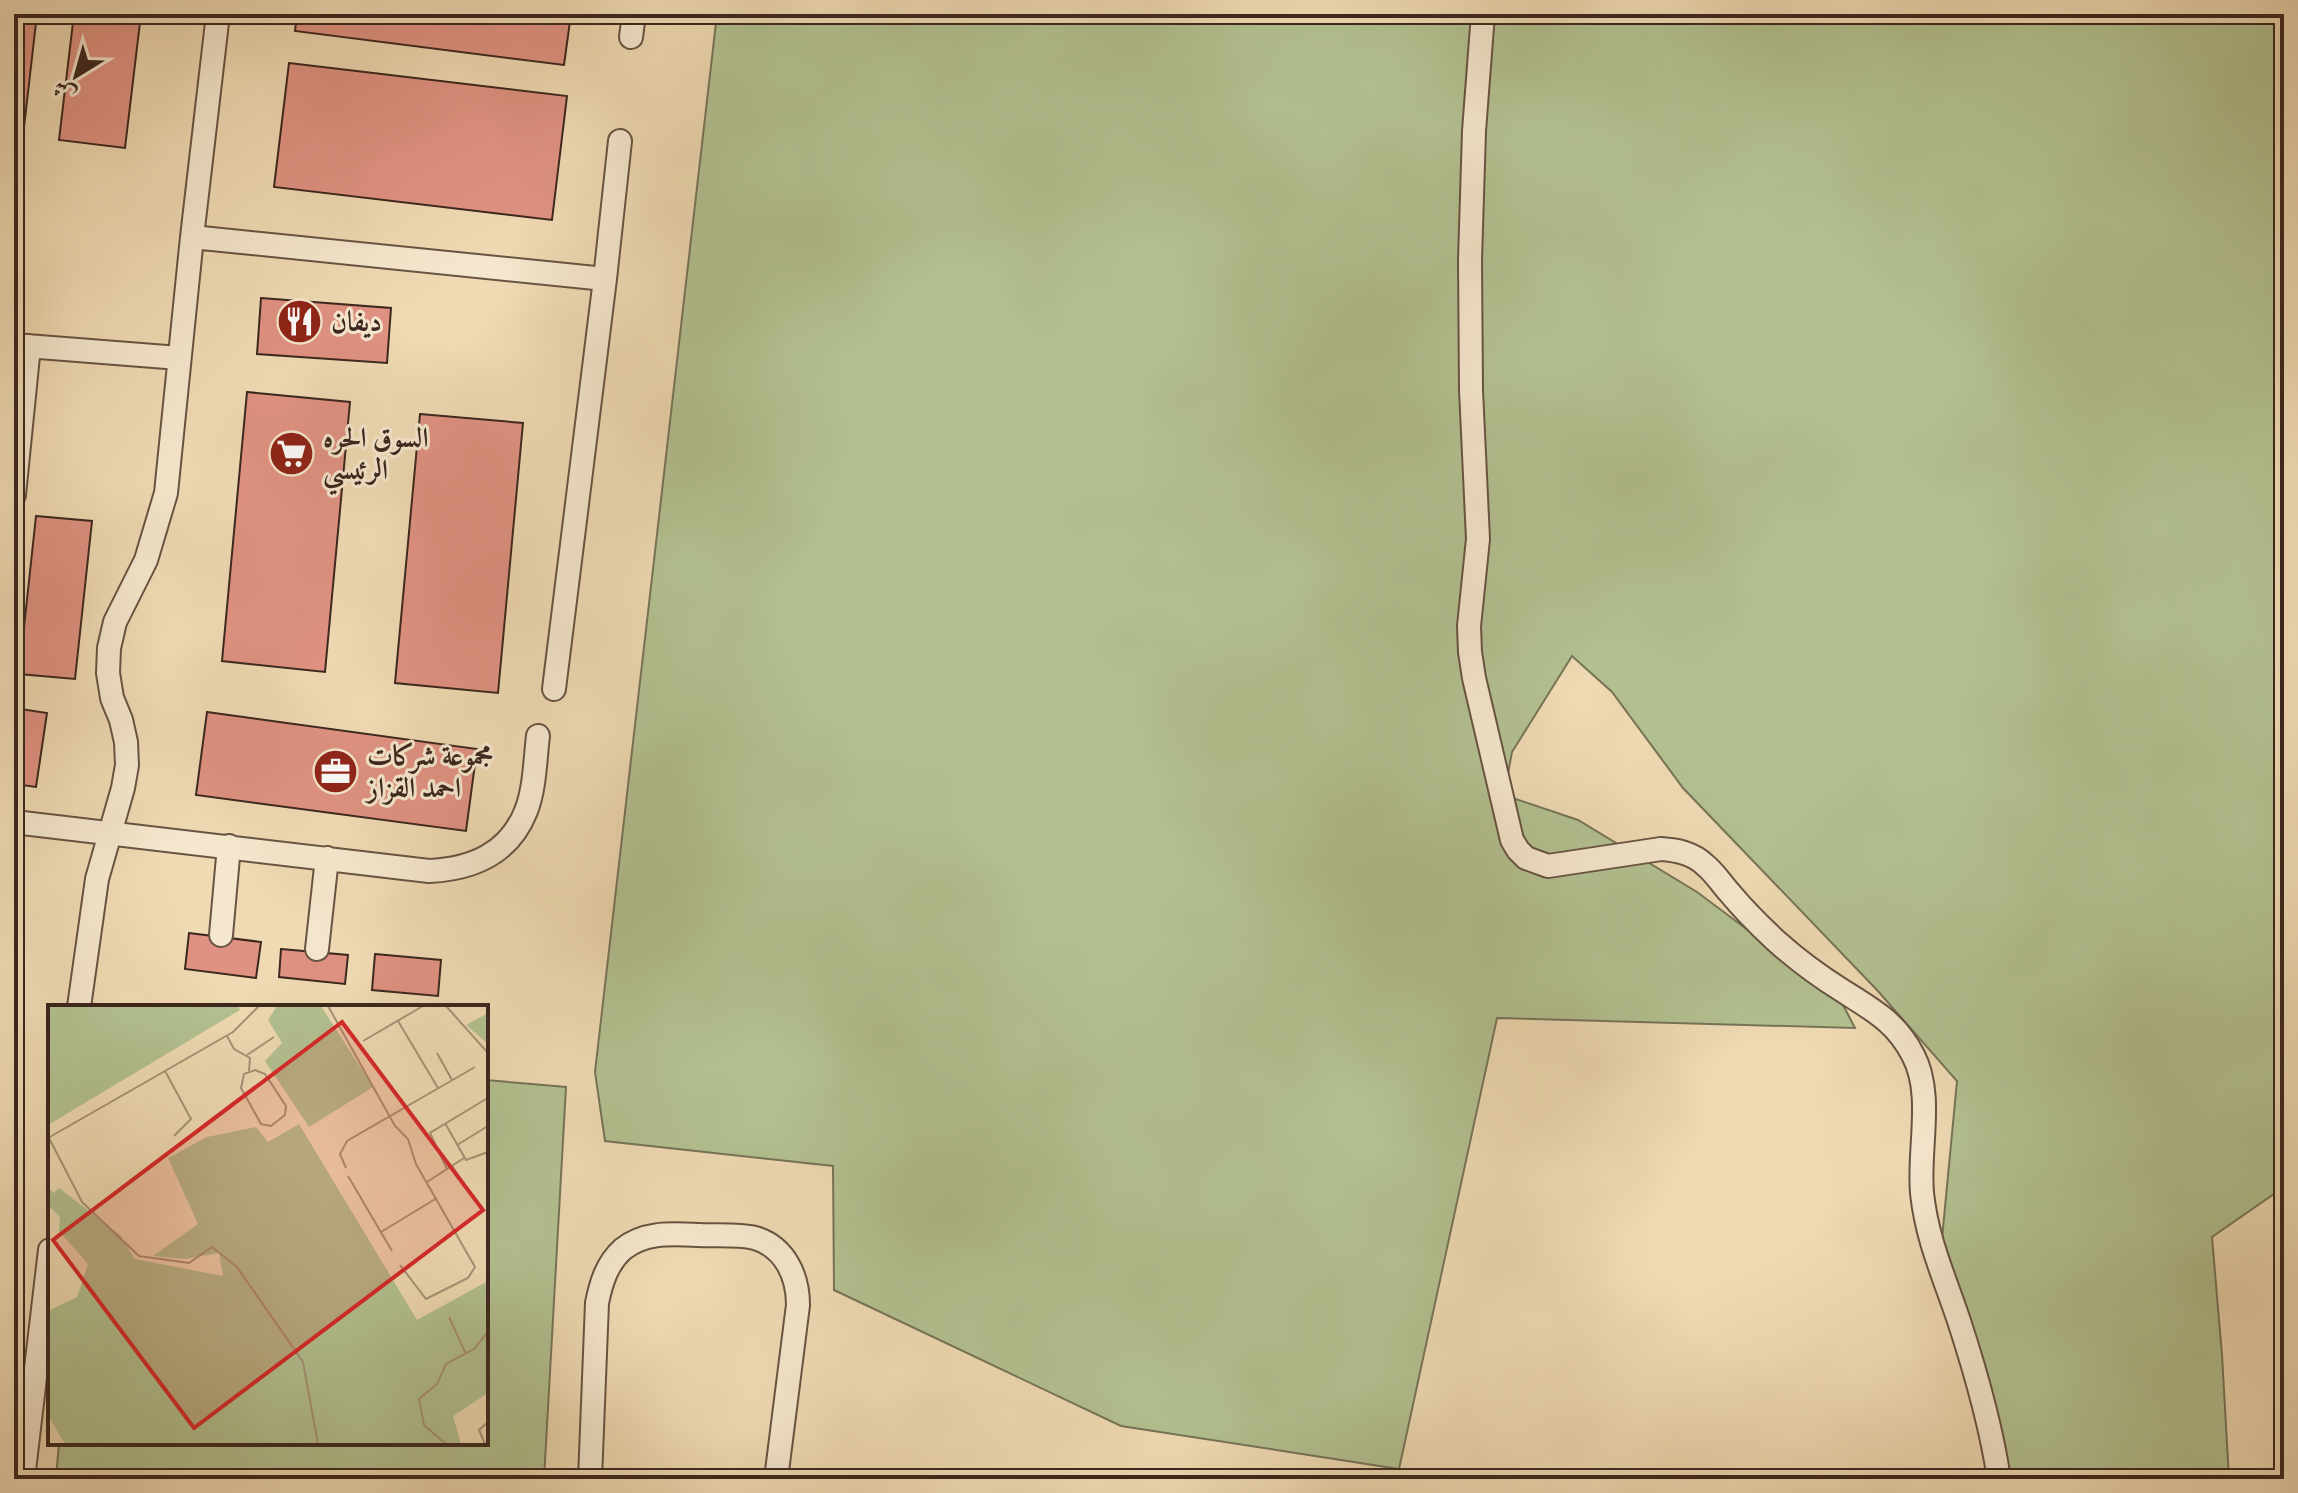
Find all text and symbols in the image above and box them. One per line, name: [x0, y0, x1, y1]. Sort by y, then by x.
north arrow: [36, 36, 116, 116]
text: ش: [48, 73, 82, 108]
restaurant icon: ديفان: [276, 298, 324, 346]
place label: ديفان: [331, 305, 382, 340]
place label: السوق الحره الرئيسي: [323, 421, 428, 496]
supermarket icon: السوق الحره الرئيسي: [268, 430, 316, 478]
place label: مجموعة شركات احمد القزاز: [364, 739, 493, 806]
office icon: مجموعة شركات احمد القزاز: [312, 748, 360, 796]
inset map: [48, 1005, 488, 1445]

